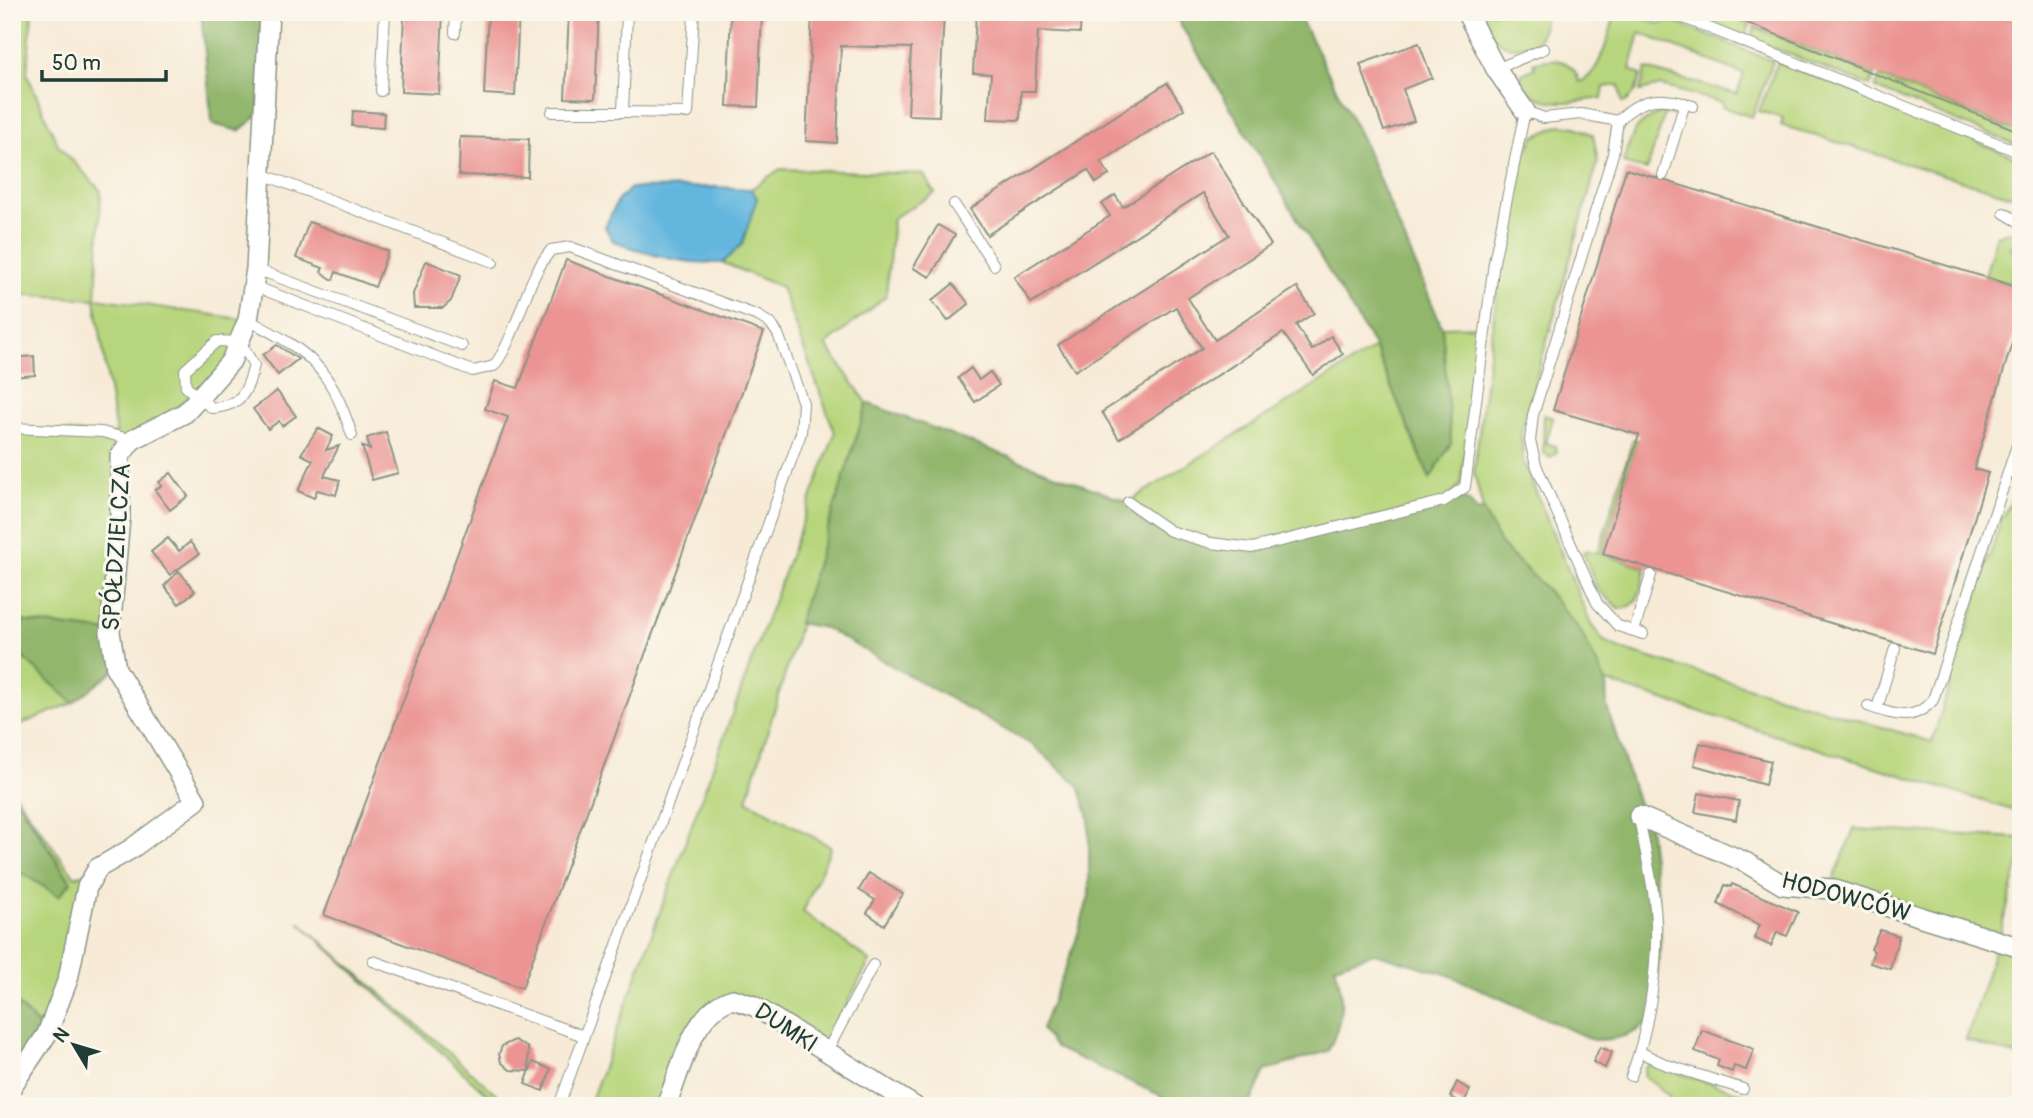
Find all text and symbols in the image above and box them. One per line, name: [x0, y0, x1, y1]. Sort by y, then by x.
scale bar: [42, 38, 166, 82]
text: 50 m: [52, 50, 101, 77]
street label: SPÓŁDZIELCZA: [96, 462, 137, 632]
street label: HODOWCÓW: [1778, 865, 1914, 928]
street label: DUMKI: [749, 997, 823, 1059]
north arrow: [38, 1010, 108, 1080]
text: N: [48, 1023, 75, 1048]

